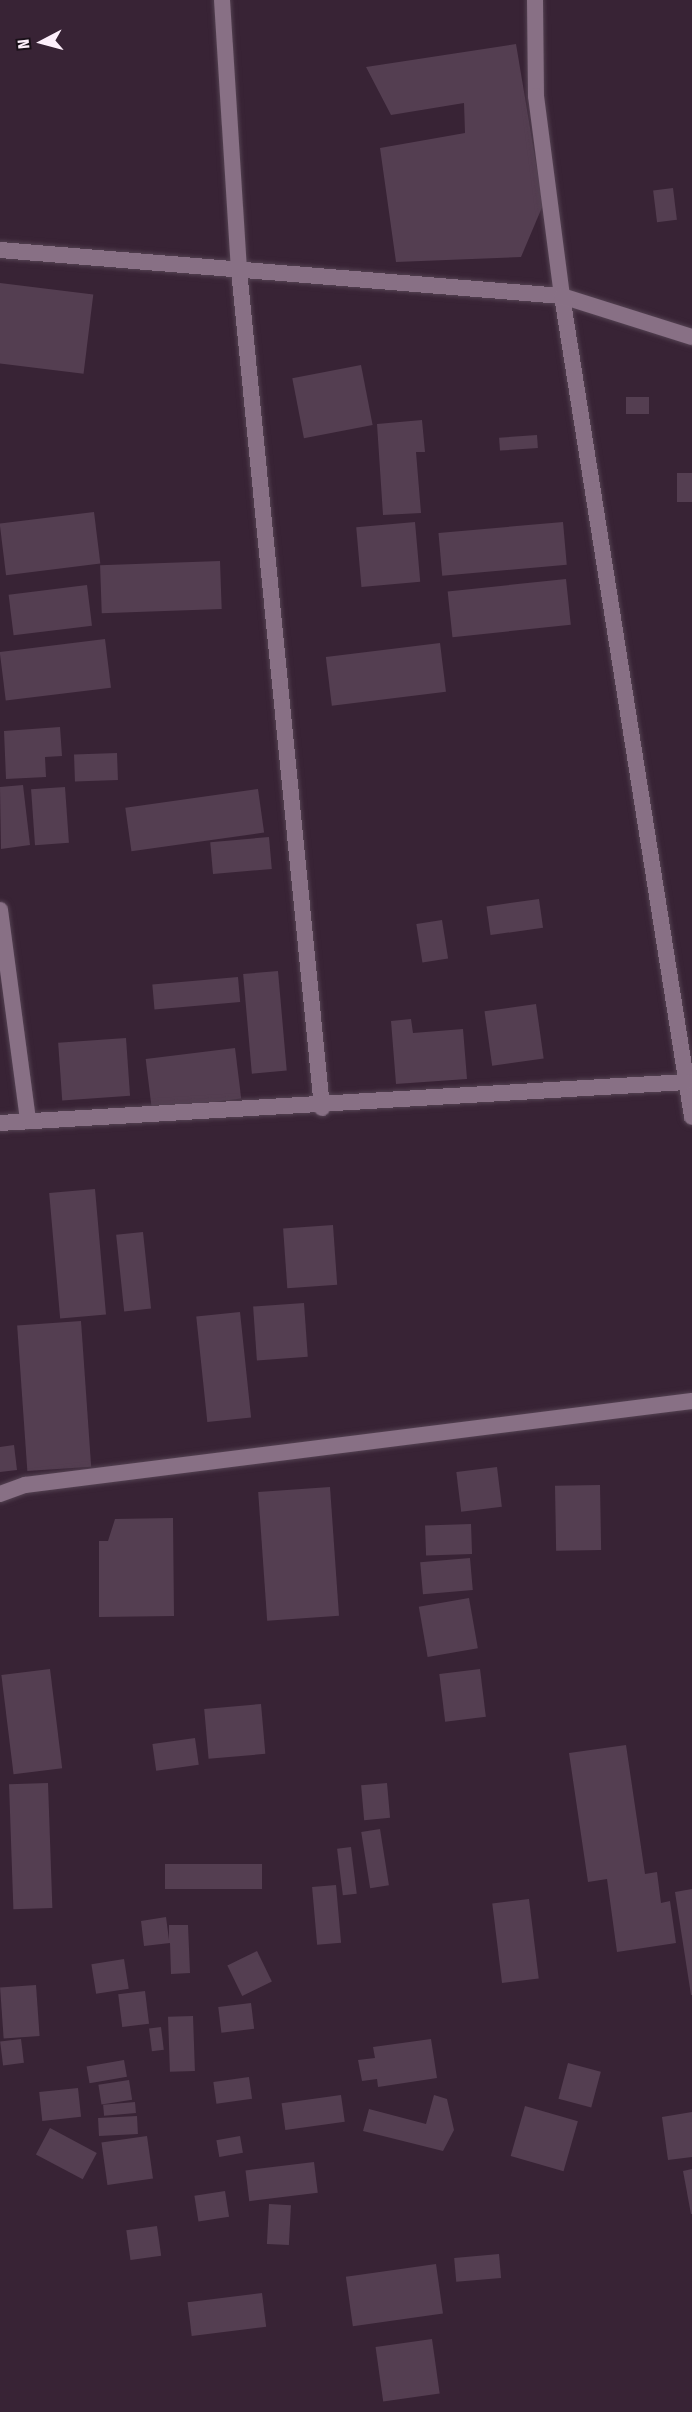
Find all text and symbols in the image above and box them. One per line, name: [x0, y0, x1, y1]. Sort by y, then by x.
north arrow: [12, 12, 72, 72]
text: N: [14, 38, 34, 50]

